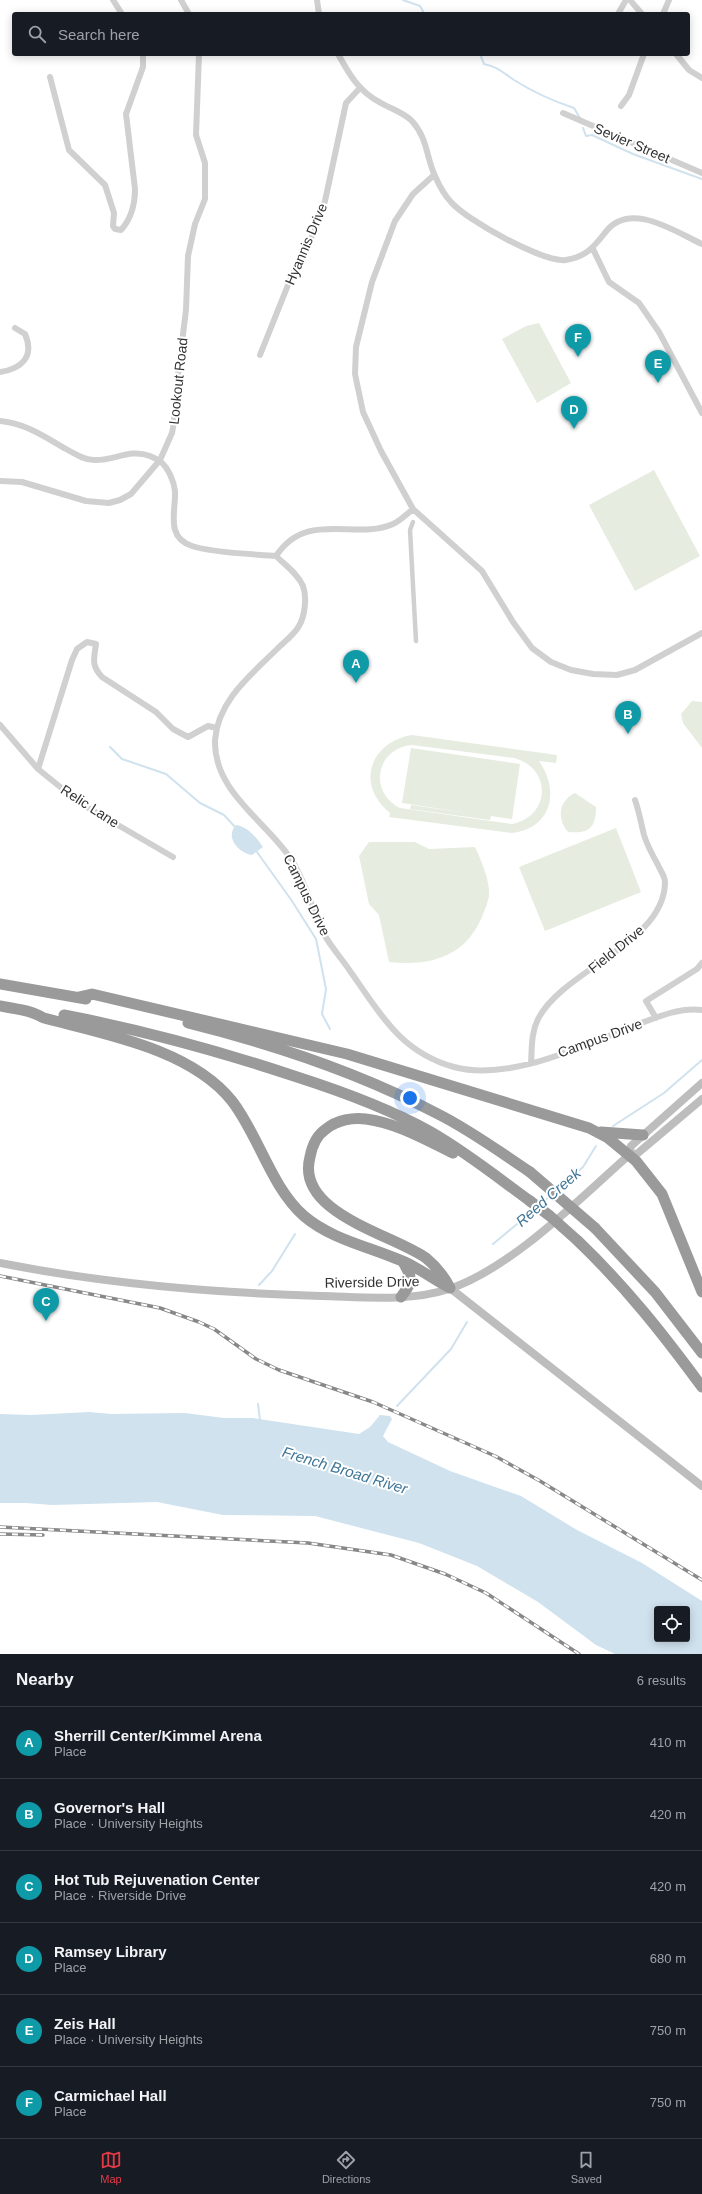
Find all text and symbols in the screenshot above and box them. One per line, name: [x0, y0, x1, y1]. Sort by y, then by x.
search box: [12, 12, 690, 56]
icon: search: [26, 23, 48, 45]
text: Search here: [58, 26, 140, 43]
street label: Sevier Street: [592, 120, 672, 166]
street label: Hyannis Drive: [282, 201, 330, 287]
pin: F: [565, 324, 591, 357]
street label: Lookout Road: [165, 337, 191, 425]
pin: E: [645, 350, 671, 383]
pin: D: [561, 396, 587, 429]
pin: A: [343, 650, 369, 683]
pin: B: [615, 701, 641, 734]
street label: Relic Lane: [58, 781, 122, 831]
street label: Campus Drive: [280, 852, 334, 939]
street label: Field Drive: [585, 922, 647, 976]
street label: Campus Drive: [556, 1015, 645, 1061]
your location: [400, 1088, 420, 1108]
water label: Reed Creek: [512, 1163, 585, 1230]
street label: Riverside Drive: [324, 1273, 420, 1291]
pin: C: [33, 1288, 59, 1321]
water label: French Broad River: [280, 1443, 411, 1497]
map controls: [654, 1606, 690, 1642]
button: locate: [654, 1606, 690, 1642]
text: Nearby: [16, 1670, 74, 1689]
text: 6 results: [637, 1673, 686, 1688]
text: Sherrill Center/Kimmel Arena: [54, 1727, 262, 1744]
text: A: [24, 1735, 34, 1750]
text: 410 m: [650, 1735, 686, 1750]
text: Place: [54, 1744, 87, 1759]
text: Governor's Hall: [54, 1799, 165, 1816]
text: B: [24, 1807, 34, 1822]
text: 420 m: [650, 1807, 686, 1822]
text: Place · University Heights: [54, 1816, 203, 1831]
text: Hot Tub Rejuvenation Center: [54, 1871, 260, 1888]
text: C: [24, 1879, 34, 1894]
text: 420 m: [650, 1879, 686, 1894]
text: Place · Riverside Drive: [54, 1888, 186, 1903]
text: Ramsey Library: [54, 1943, 167, 1960]
text: D: [24, 1951, 34, 1966]
text: 680 m: [650, 1951, 686, 1966]
text: Place: [54, 1960, 87, 1975]
text: Zeis Hall: [54, 2015, 116, 2032]
text: E: [25, 2023, 33, 2038]
text: 750 m: [650, 2023, 686, 2038]
text: Place · University Heights: [54, 2032, 203, 2047]
text: Carmichael Hall: [54, 2087, 167, 2104]
text: F: [25, 2095, 33, 2110]
text: 750 m: [650, 2095, 686, 2110]
text: Place: [54, 2104, 87, 2119]
tab: Map: [100, 2149, 122, 2185]
tab: Directions: [322, 2149, 371, 2185]
tab: Saved: [571, 2149, 602, 2185]

